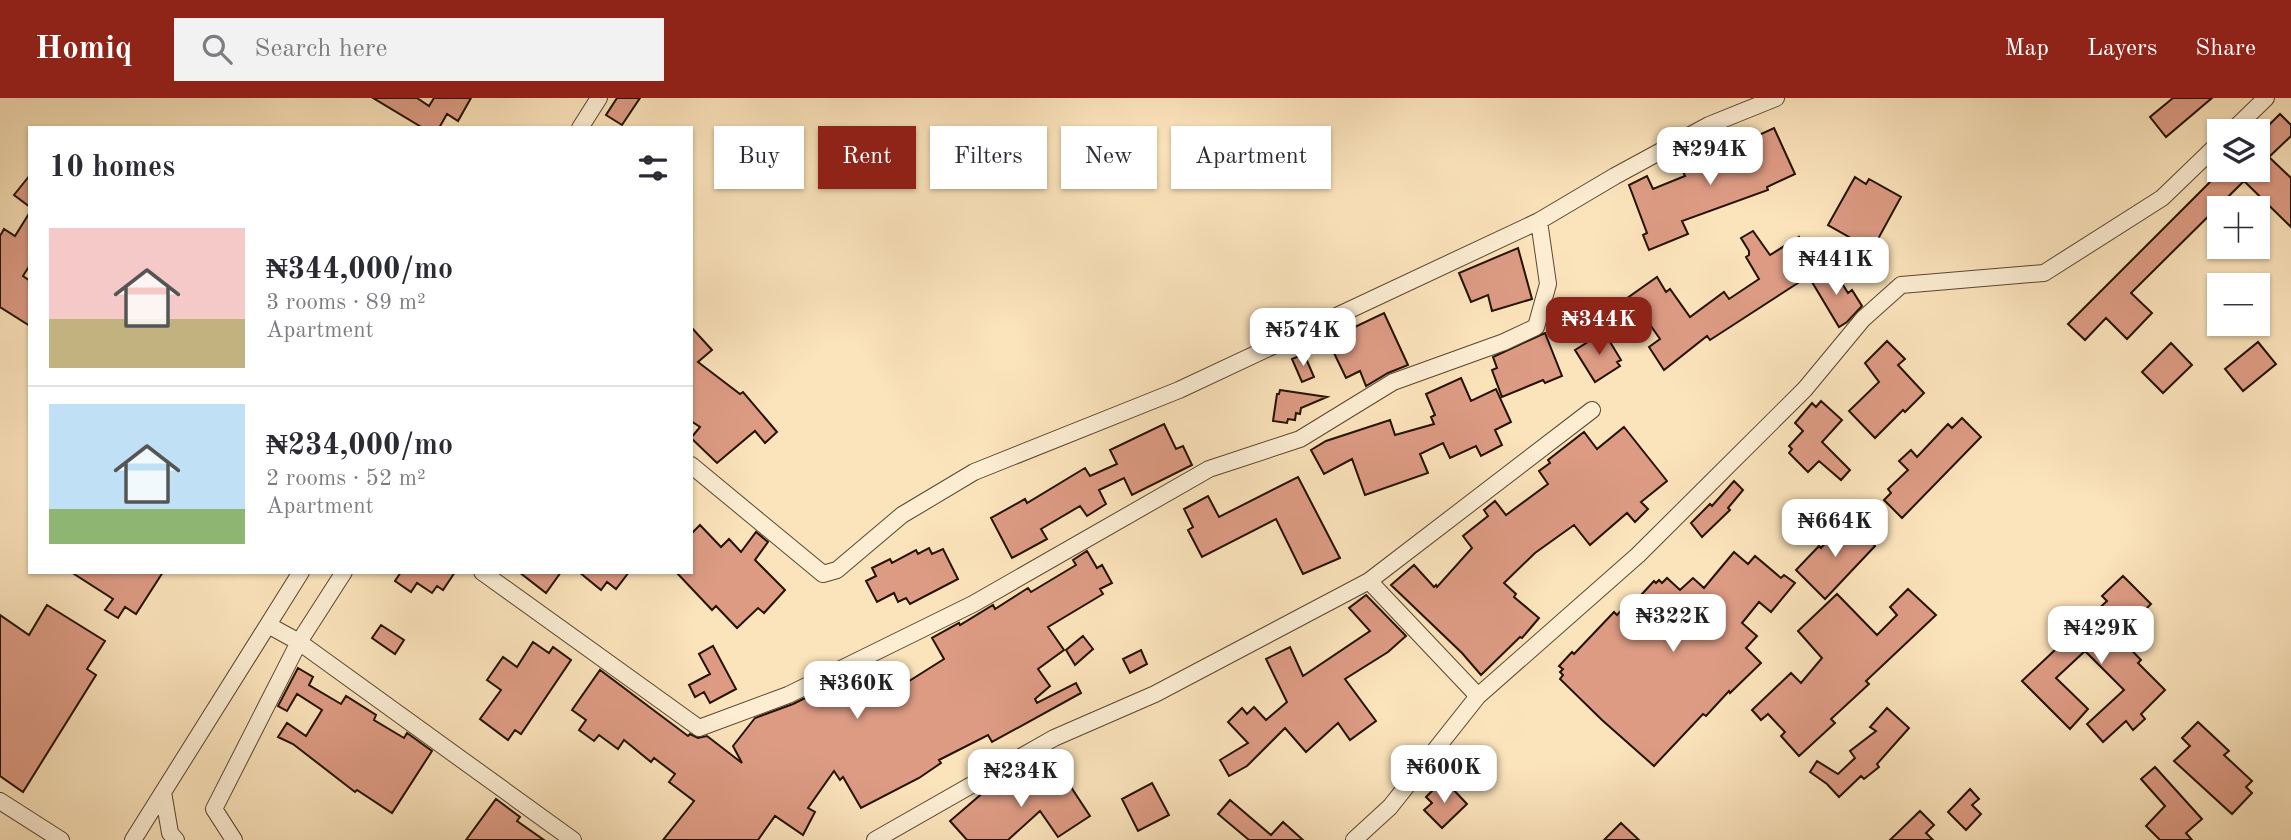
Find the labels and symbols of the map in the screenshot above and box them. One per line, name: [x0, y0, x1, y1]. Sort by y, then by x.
pin: ₦294K: [1661, 127, 1759, 187]
pin: ₦441K: [1787, 238, 1885, 297]
pin: ₦344K: [1550, 298, 1648, 357]
pin: ₦574K: [1254, 308, 1352, 368]
pin: ₦664K: [1786, 500, 1884, 559]
pin: ₦322K: [1624, 594, 1722, 654]
pin: ₦429K: [2052, 606, 2150, 666]
pin: ₦360K: [808, 662, 906, 721]
pin: ₦600K: [1395, 746, 1493, 805]
pin: ₦234K: [972, 750, 1070, 809]

